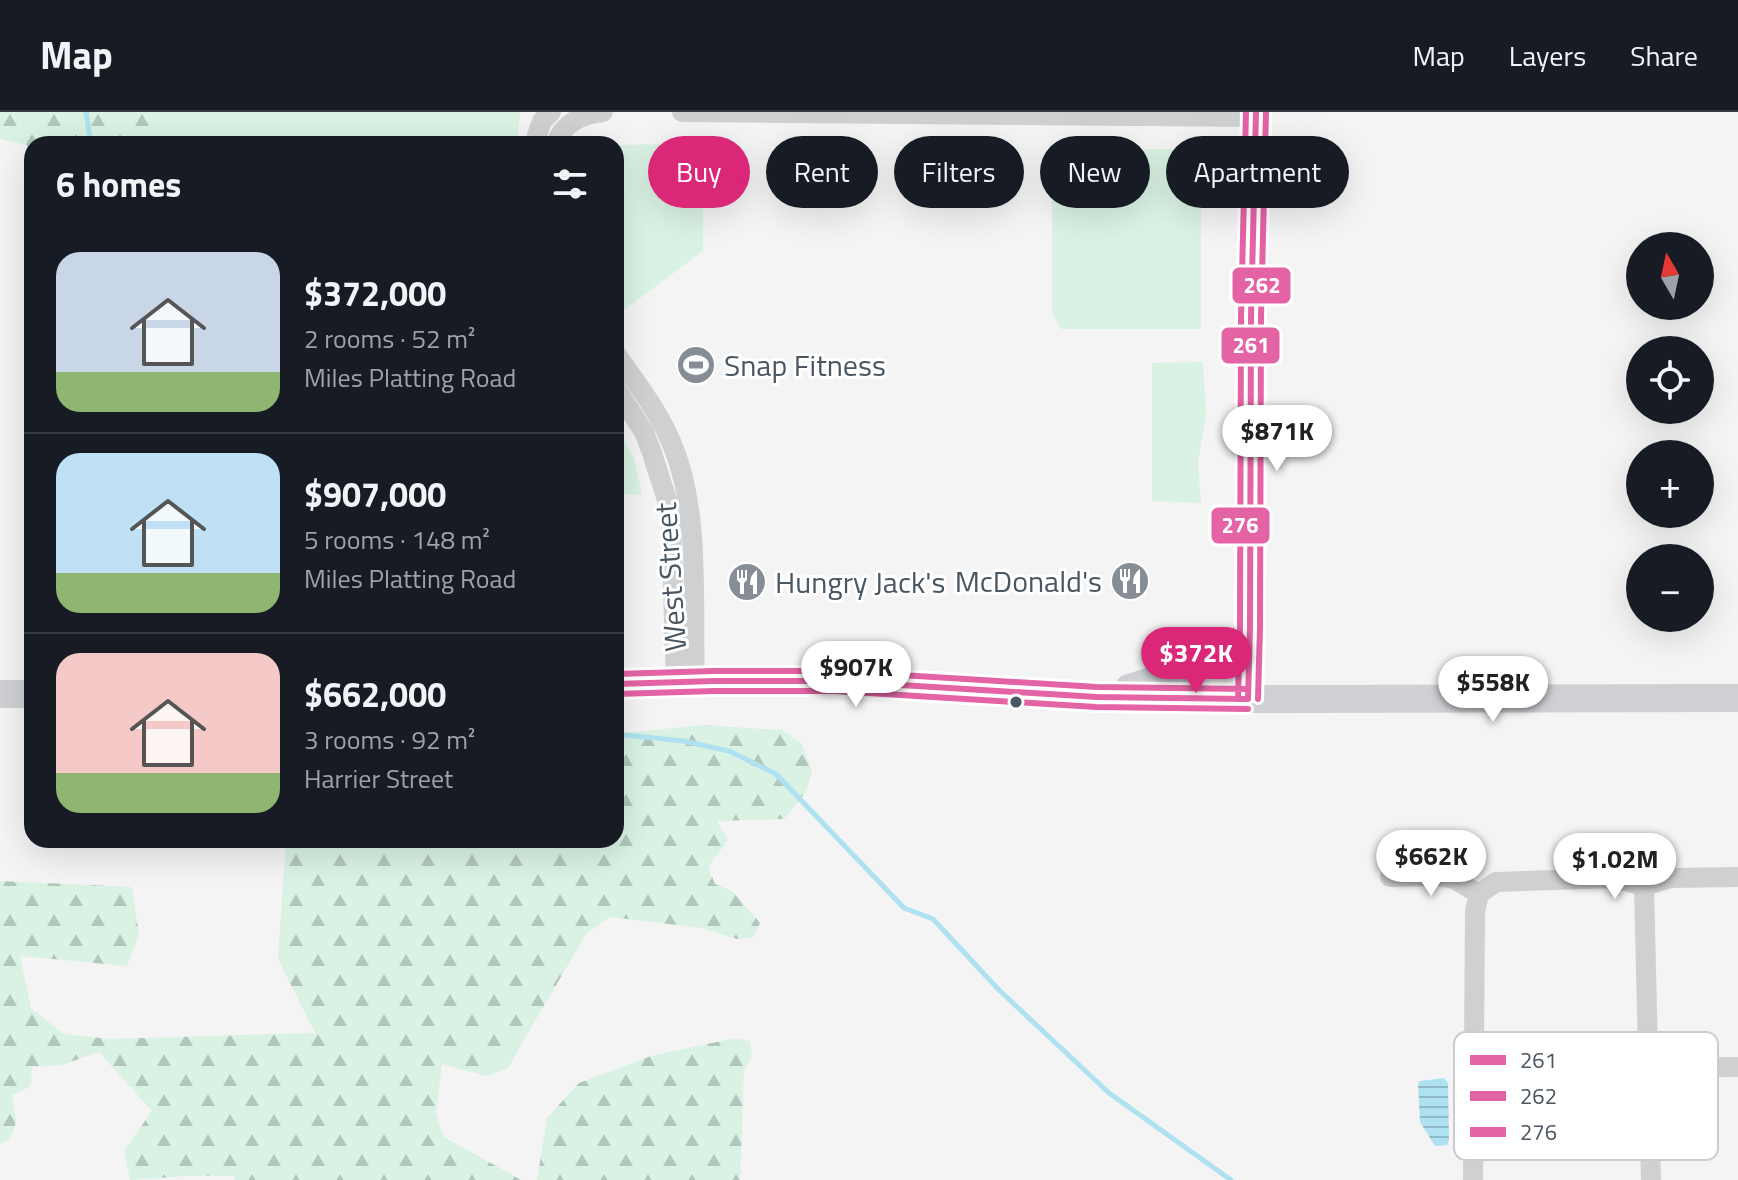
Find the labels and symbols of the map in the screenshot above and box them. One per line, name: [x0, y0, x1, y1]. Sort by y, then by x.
north arrow: [1626, 232, 1714, 320]
line badge: 262: [1231, 266, 1292, 305]
text: 262: [1244, 268, 1280, 302]
line badge: 261: [1220, 326, 1281, 365]
text: 261: [1233, 328, 1269, 362]
place label: Snap Fitness: [724, 342, 886, 388]
sports icon: Snap Fitness: [675, 344, 717, 386]
pin: $871K: [1221, 405, 1333, 473]
street label: West Street: [642, 500, 698, 653]
line badge: 276: [1210, 506, 1271, 545]
text: 276: [1222, 508, 1258, 542]
place label: McDonald's: [955, 558, 1102, 604]
place label: Hungry Jack's: [775, 559, 945, 605]
restaurant icon: McDonald's: [1109, 560, 1151, 602]
restaurant icon: Hungry Jack's: [726, 561, 768, 603]
pin: $372K: [1140, 627, 1252, 695]
pin: $907K: [800, 641, 912, 709]
pin: $558K: [1437, 656, 1549, 724]
unlabelled marker: [1008, 694, 1024, 710]
pin: $662K: [1375, 830, 1487, 898]
pin: $1.02M: [1550, 833, 1680, 901]
legend: [1454, 1032, 1718, 1160]
text: 261: [1520, 1043, 1557, 1077]
text: 262: [1520, 1079, 1557, 1113]
text: 276: [1520, 1115, 1557, 1149]

